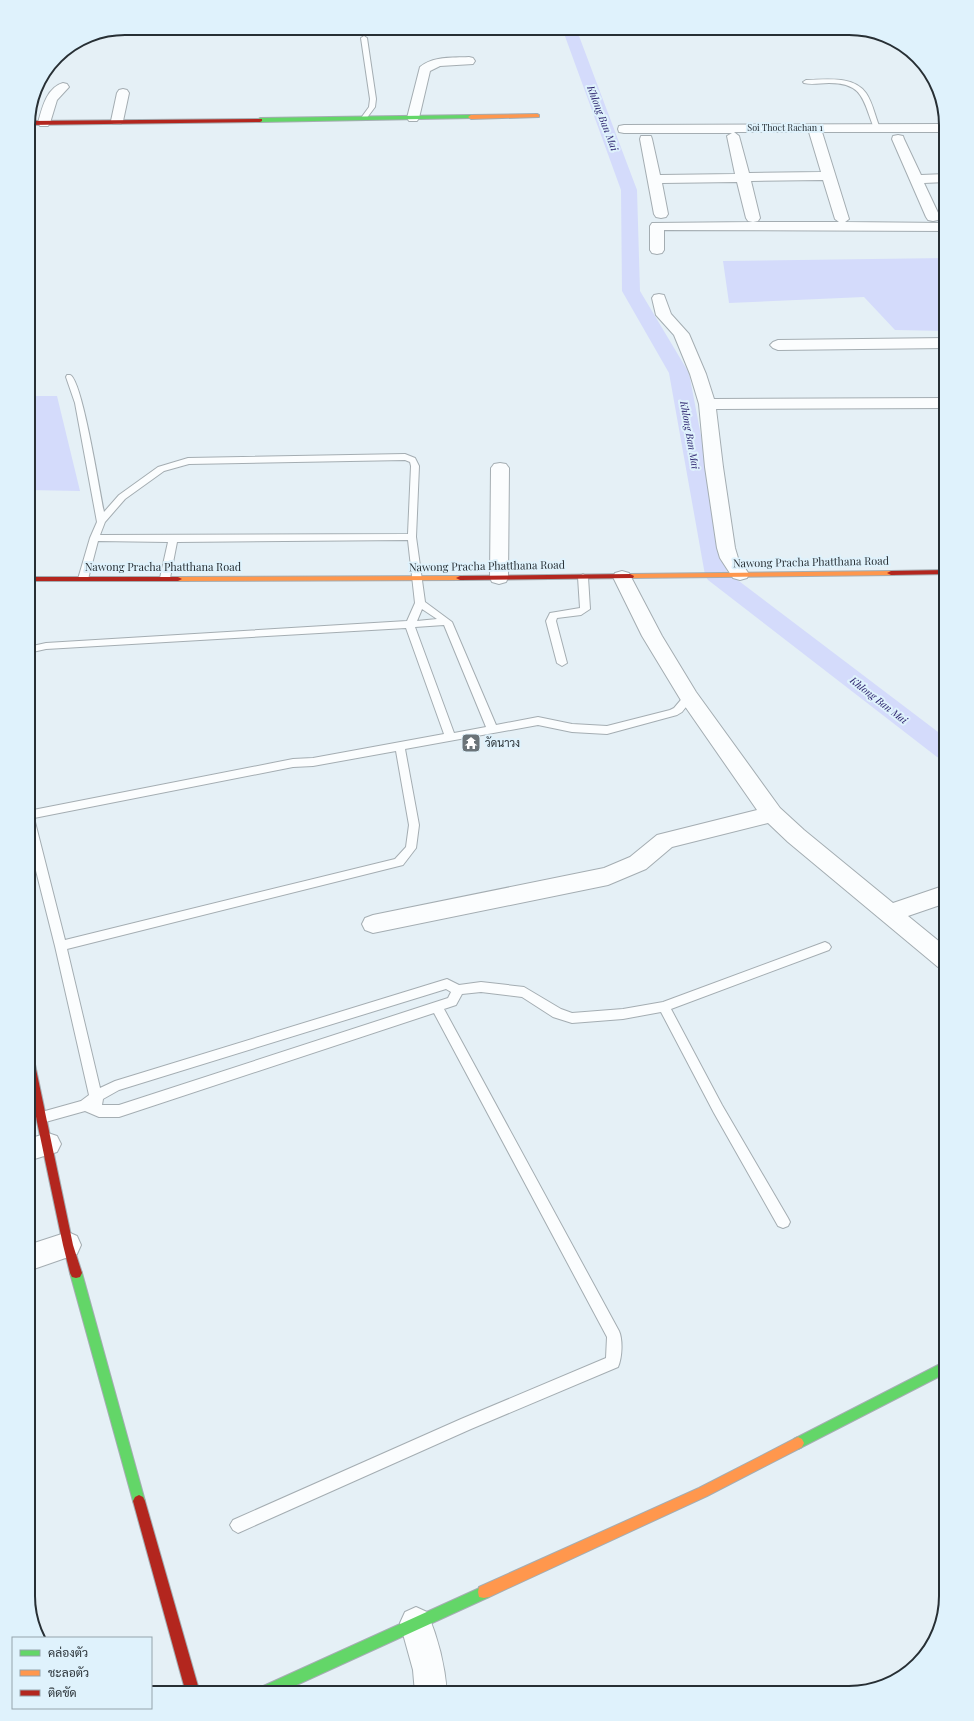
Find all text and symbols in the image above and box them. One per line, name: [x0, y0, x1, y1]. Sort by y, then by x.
water label: Khlong Ban Mai: [584, 82, 622, 154]
street label: Soi Thoet Rachan 1: [747, 121, 823, 133]
water label: Khlong Ban Mai: [677, 399, 703, 471]
street label: Nawong Pracha Phatthana Road: [733, 553, 890, 570]
street label: Nawong Pracha Phatthana Road: [409, 557, 566, 574]
street label: Nawong Pracha Phatthana Road: [85, 559, 242, 574]
water label: Khlong Ban Mai: [847, 673, 911, 727]
temple icon: วัดนาวง: [460, 732, 482, 754]
place label: วัดนาวง: [485, 735, 520, 750]
legend: [12, 1637, 152, 1709]
text: คล่องตัว: [48, 1644, 88, 1660]
text: ชะลอตัว: [48, 1664, 89, 1680]
text: ติดขัด: [48, 1684, 77, 1700]

